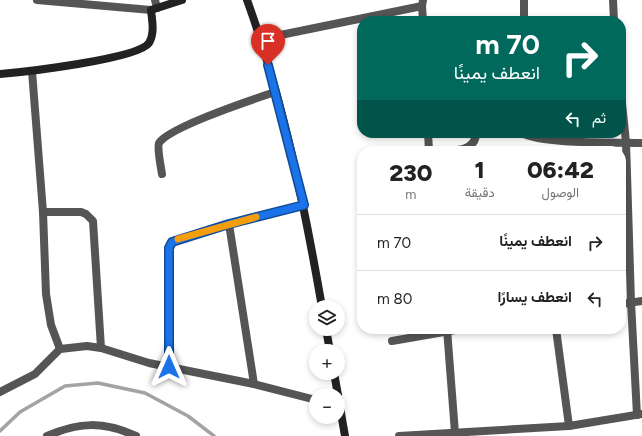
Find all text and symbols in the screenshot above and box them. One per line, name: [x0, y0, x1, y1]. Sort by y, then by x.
pin: [251, 24, 285, 65]
text: 70 m: [475, 27, 540, 61]
icon: arrive: [257, 30, 279, 52]
icon: right: [554, 32, 606, 84]
text: انعطف يمينًا: [454, 62, 540, 84]
icon: left: [562, 108, 584, 130]
text: ثم: [592, 109, 606, 127]
text: 1: [475, 155, 485, 184]
text: 06:42: [527, 155, 594, 184]
text: 230: [389, 158, 432, 187]
text: دقيقة: [465, 185, 495, 200]
text: الوصول: [542, 185, 579, 200]
text: m: [405, 187, 416, 202]
text: انعطف يمينًا: [499, 232, 572, 250]
icon: right: [584, 232, 606, 254]
text: 70 m: [377, 234, 411, 252]
text: انعطف يسارًا: [497, 288, 572, 306]
icon: left: [584, 288, 606, 310]
text: 80 m: [377, 290, 412, 308]
map controls: [309, 300, 345, 424]
button: layers: [309, 300, 345, 336]
button: +: [309, 344, 345, 380]
position arrow: [148, 346, 190, 388]
button: −: [309, 388, 345, 424]

